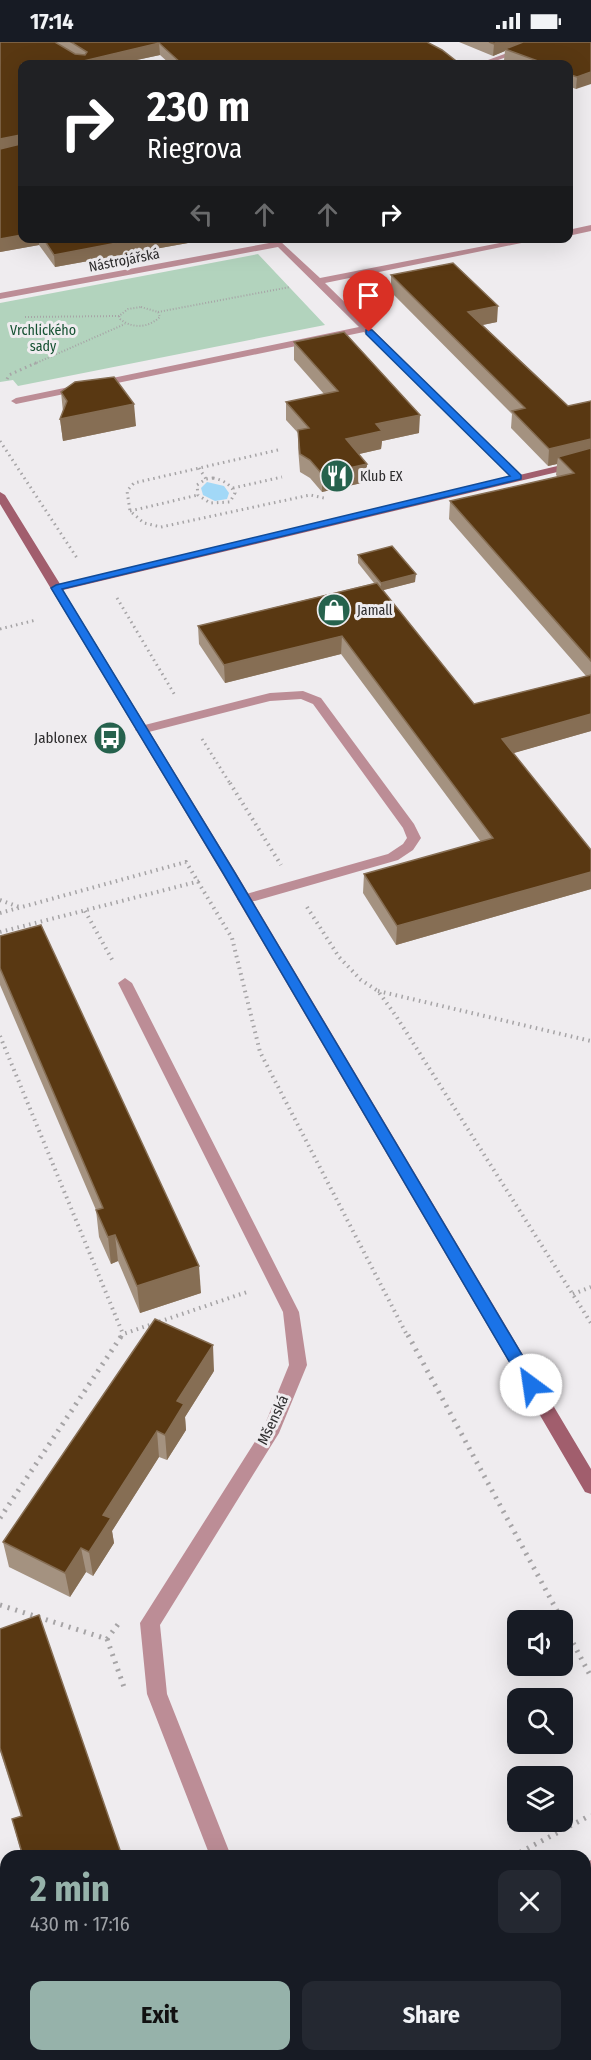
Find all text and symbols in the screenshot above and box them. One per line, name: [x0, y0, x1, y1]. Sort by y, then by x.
text: 17:14: [30, 8, 74, 35]
text: 230 m: [147, 82, 250, 132]
icon: right: [48, 84, 126, 162]
text: Riegrova: [147, 133, 242, 165]
icon: left: [185, 198, 218, 231]
icon: ahead: [248, 198, 281, 231]
icon: ahead: [311, 198, 344, 231]
icon: right: [374, 198, 407, 231]
street label: Nástrojářská: [87, 245, 161, 276]
pin: [343, 270, 394, 332]
icon: arrive: [352, 279, 385, 312]
park label: Vrchlického sady: [10, 322, 76, 355]
restaurant icon: Klub EX: [319, 458, 355, 494]
place label: Klub EX: [360, 468, 403, 485]
shop icon: Jamall: [316, 592, 352, 628]
place label: Jamall: [357, 602, 393, 619]
bus stop icon: Jablonex: [92, 720, 128, 756]
place label: Jablonex: [34, 729, 87, 747]
position arrow: [499, 1353, 563, 1417]
street label: Mšenská: [254, 1392, 292, 1448]
map controls: [507, 1610, 573, 1832]
button: sound: [507, 1610, 573, 1676]
button: search: [507, 1688, 573, 1754]
button: layers: [507, 1766, 573, 1832]
text: 2 min: [30, 1867, 110, 1911]
button: close: [498, 1870, 561, 1933]
text: 430 m · 17:16: [30, 1912, 130, 1936]
button: Exit: [30, 1981, 290, 2050]
button: Share: [302, 1981, 561, 2050]

